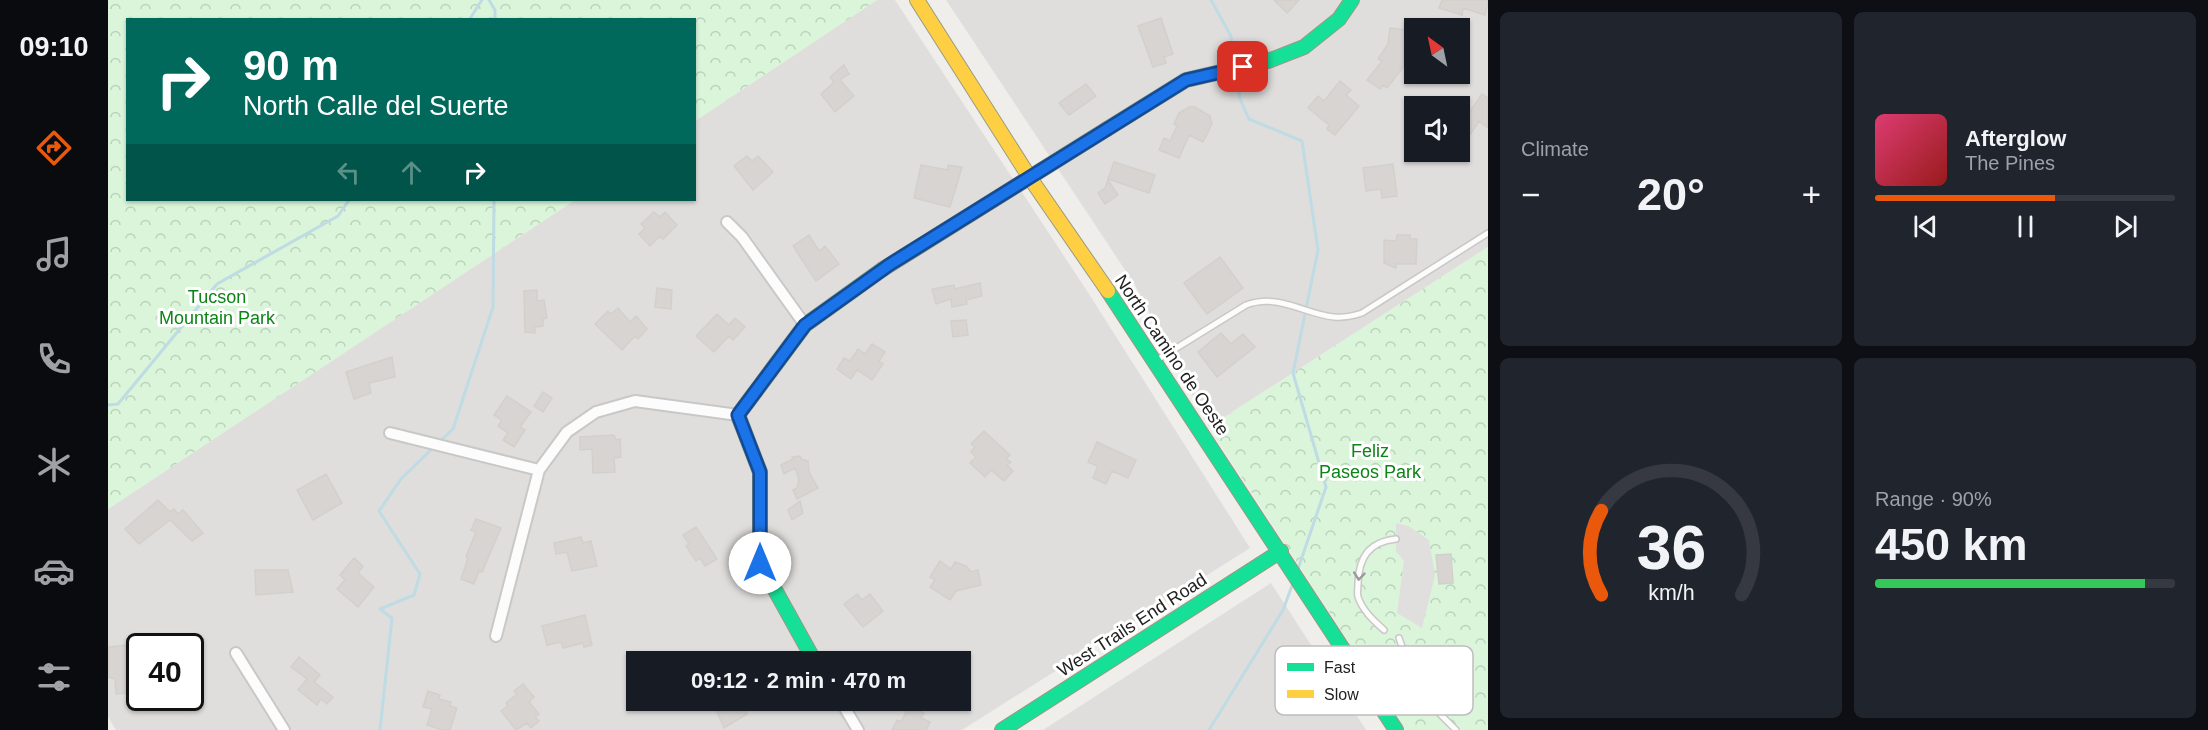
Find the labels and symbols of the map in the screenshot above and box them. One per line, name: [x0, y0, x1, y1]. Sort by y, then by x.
north arrow: [1404, 18, 1470, 84]
pin: [1217, 41, 1268, 92]
street label: North Camino de Oeste: [1111, 271, 1233, 439]
park label: Tucson Mountain Park: [159, 287, 276, 328]
park label: Feliz Paseos Park: [1319, 441, 1422, 482]
position arrow: [728, 531, 792, 595]
street label: West Trails End Road: [1054, 569, 1210, 681]
one-way arrow: [1353, 571, 1366, 580]
speed limit sign: 40: [126, 633, 204, 711]
legend: [1275, 646, 1473, 715]
text: Fast: [1324, 659, 1356, 676]
text: Slow: [1324, 686, 1359, 703]

